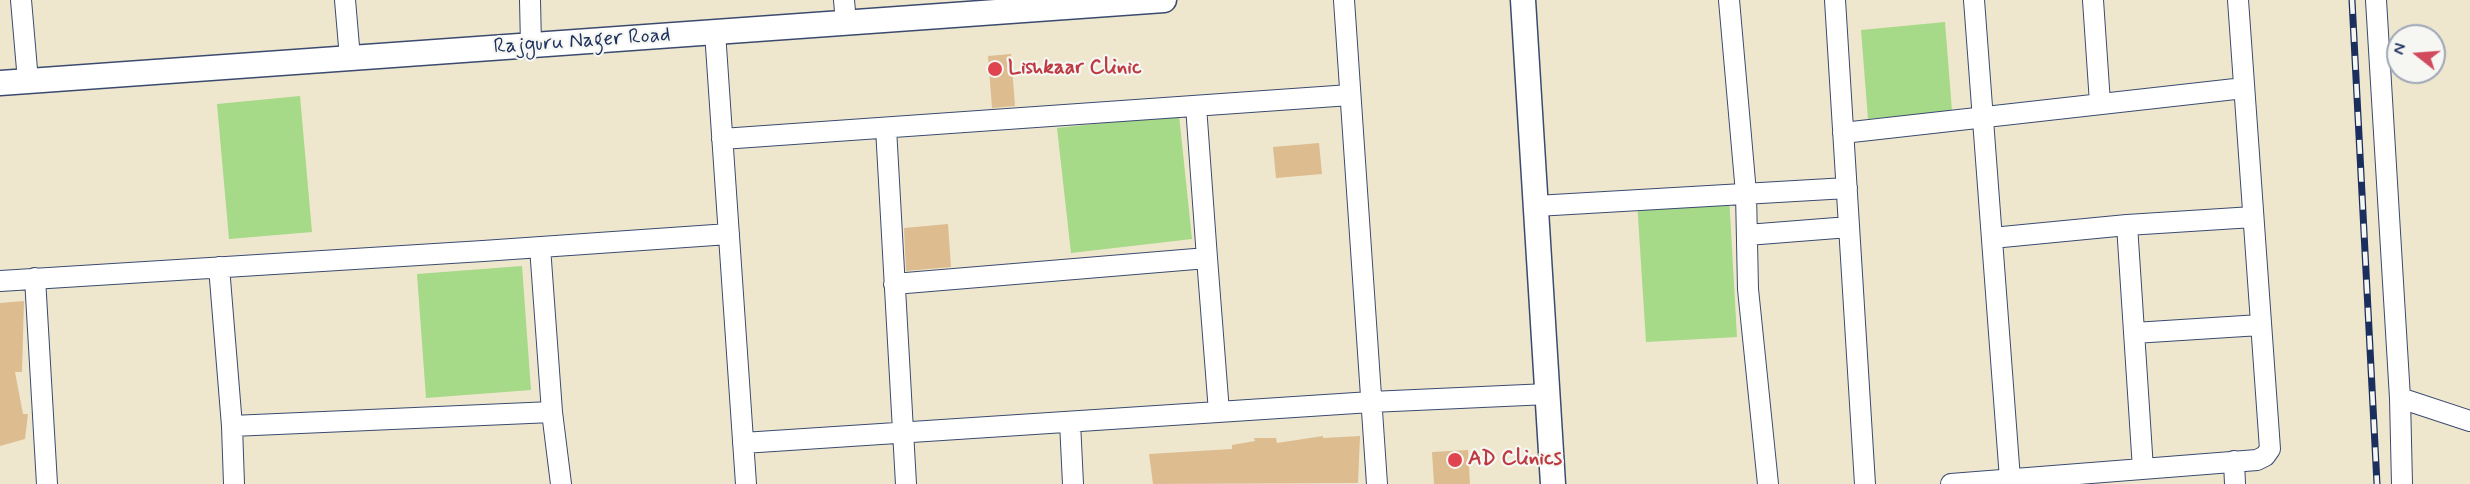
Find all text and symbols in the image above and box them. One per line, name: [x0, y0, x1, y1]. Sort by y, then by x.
street label: Rajguru Nager Road: [493, 23, 671, 61]
north arrow: [2386, 24, 2446, 84]
text: N: [2389, 41, 2412, 57]
place label: Lishkaar Clinic: [1008, 56, 1142, 82]
marker: Lishkaar Clinic: [986, 60, 1004, 78]
place label: AD Clinics: [1468, 447, 1562, 473]
marker: AD Clinics: [1446, 451, 1464, 469]

